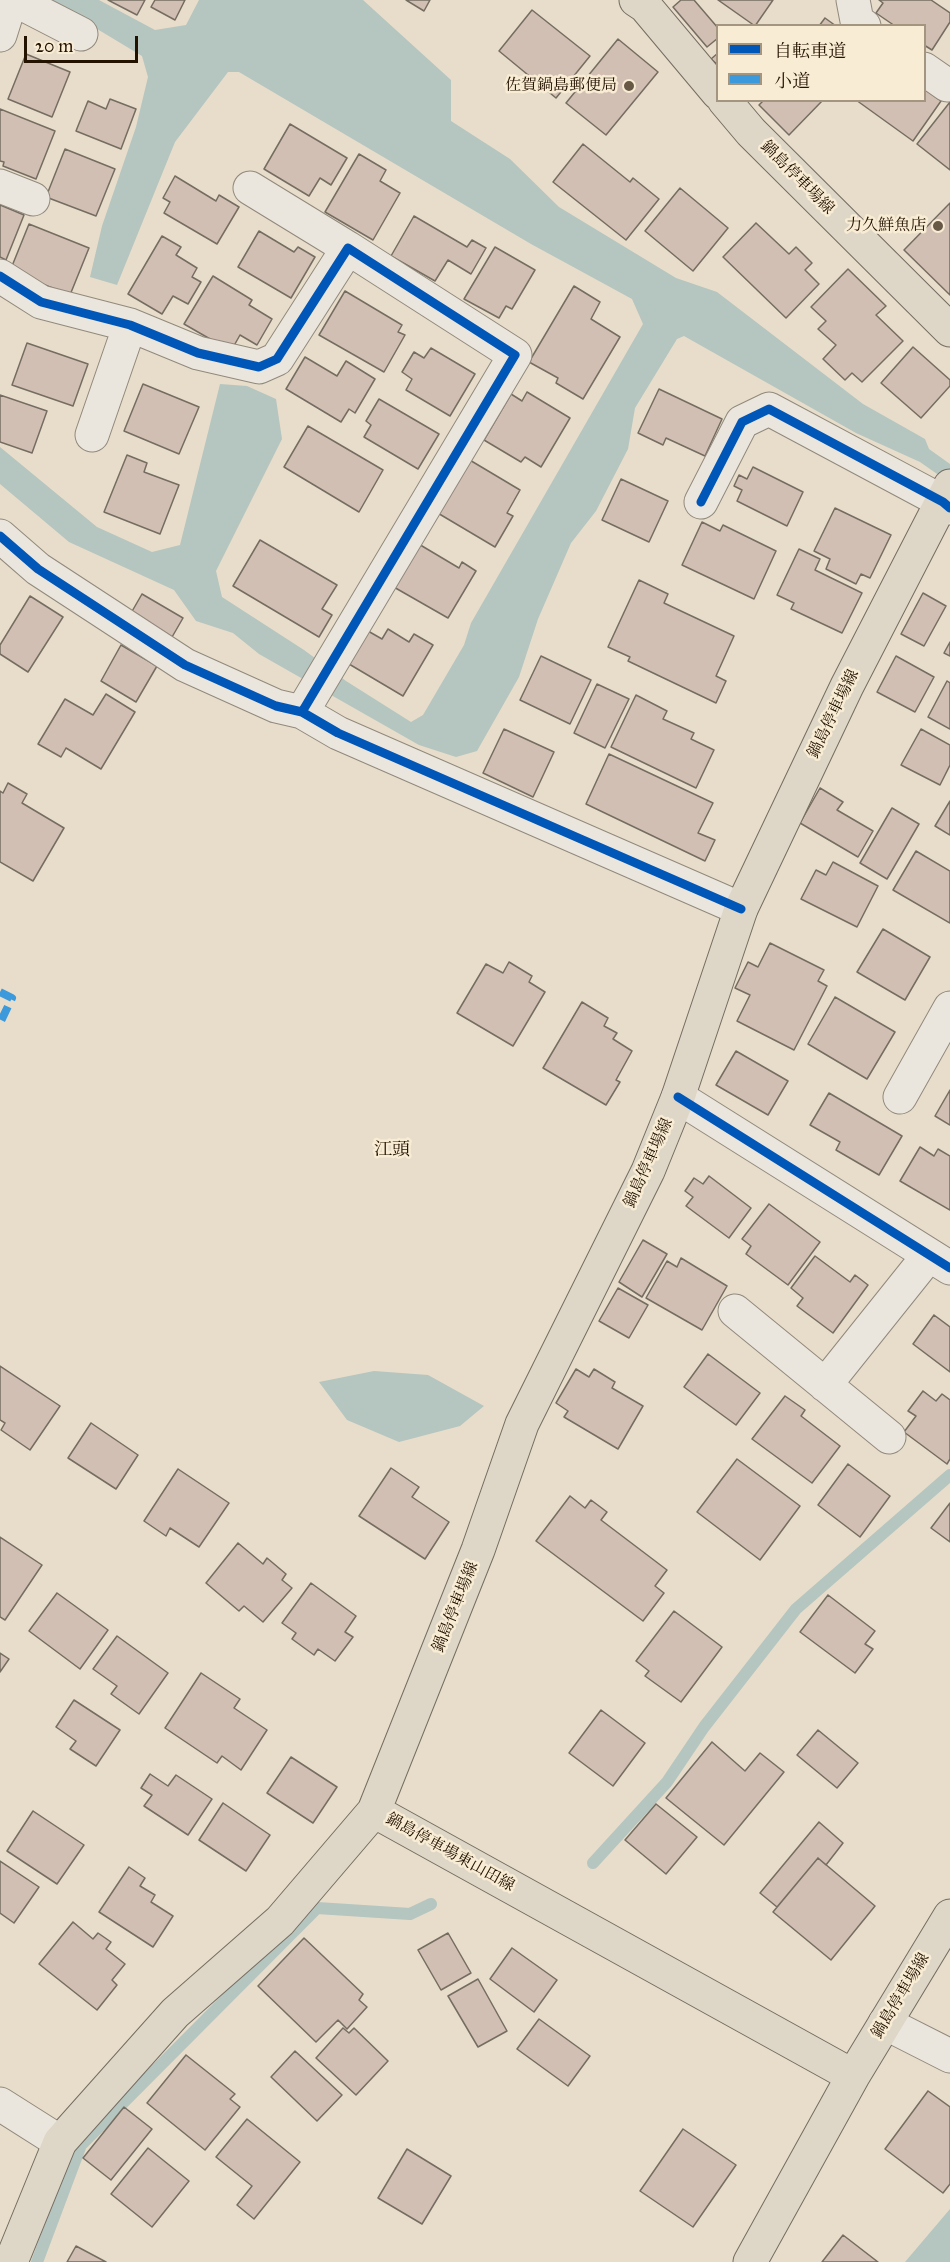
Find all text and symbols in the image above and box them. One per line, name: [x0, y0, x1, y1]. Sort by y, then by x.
scale bar: [27, 24, 141, 62]
legend: [716, 24, 926, 102]
text: 20 m: [35, 35, 73, 57]
text: 自転車道: [774, 40, 846, 62]
text: 小道: [774, 70, 810, 92]
place label: 佐賀鍋島郵便局: [505, 76, 617, 96]
marker: 佐賀鍋島郵便局: [622, 79, 636, 93]
street label: 鍋島停車場線: [756, 137, 838, 219]
place label: 力久鮮魚店: [846, 216, 926, 236]
marker: 力久鮮魚店: [931, 219, 945, 233]
street label: 鍋島停車場線: [804, 667, 864, 761]
street label: 鍋島停車場線: [621, 1115, 677, 1211]
district label: 江頭: [374, 1140, 410, 1162]
street label: 鍋島停車場線: [429, 1559, 483, 1655]
street label: 鍋島停車場東山田線: [382, 1810, 518, 1896]
street label: 鍋島停車場線: [868, 1950, 934, 2042]

